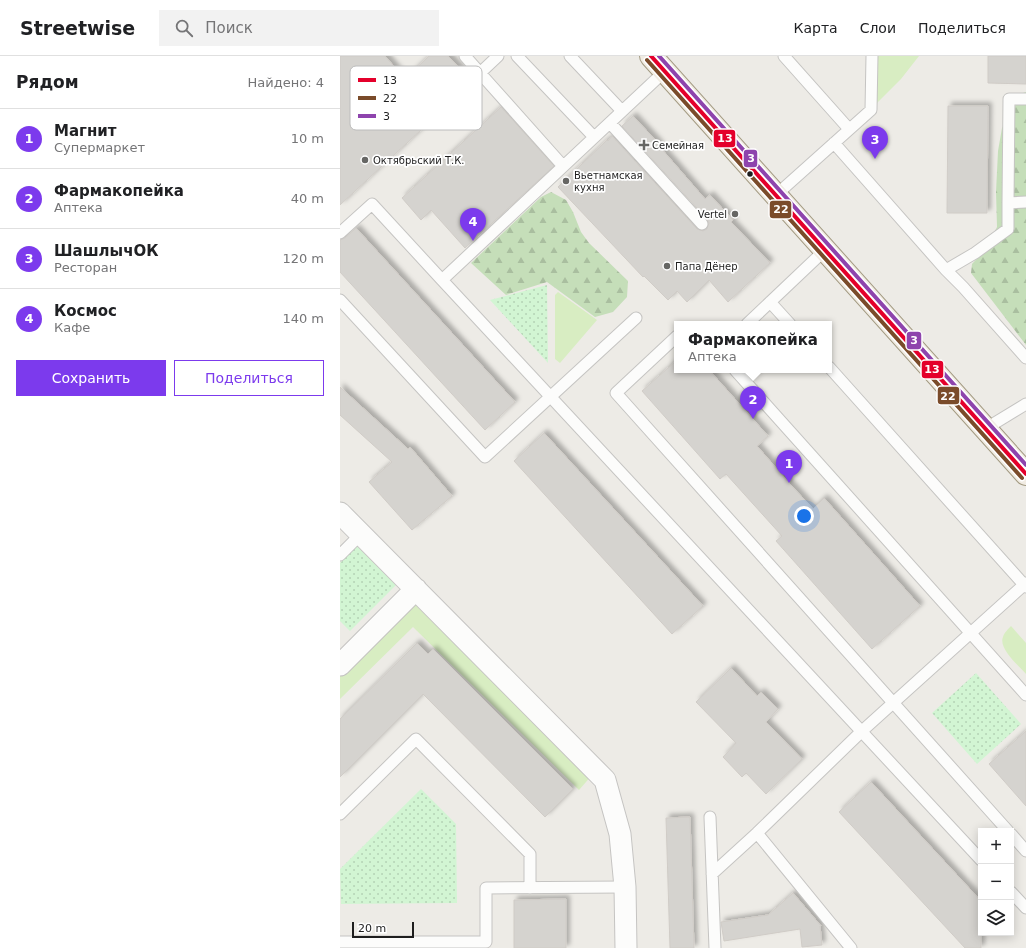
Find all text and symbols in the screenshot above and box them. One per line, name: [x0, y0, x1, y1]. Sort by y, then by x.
search box: [159, 10, 439, 46]
text: Streetwise: [20, 17, 135, 39]
icon: search: [173, 17, 195, 39]
text: Поиск: [205, 19, 253, 37]
text: Карта: [794, 20, 838, 36]
text: Слои: [860, 20, 896, 36]
text: Поделиться: [918, 20, 1006, 36]
legend: [350, 66, 482, 130]
text: Рядом: [16, 72, 79, 92]
text: 13: [383, 74, 397, 87]
text: Найдено: 4: [248, 75, 324, 90]
text: 22: [383, 92, 397, 105]
text: 3: [383, 110, 390, 123]
text: Магнит: [54, 122, 116, 140]
pin: 3: [862, 126, 888, 159]
line badge: 13: [713, 129, 736, 148]
text: 1: [24, 131, 34, 146]
text: 10 m: [291, 131, 324, 146]
text: 13: [717, 132, 733, 145]
text: Супермаркет: [54, 140, 145, 155]
marker: Семейная: [639, 140, 649, 150]
place label: Семейная: [652, 140, 704, 151]
line badge: 3: [743, 149, 758, 168]
text: 3: [747, 152, 755, 165]
marker: Октябрьский Т.К.: [360, 155, 370, 165]
place label: Октябрьский Т.К.: [373, 155, 464, 166]
unlabelled marker: [745, 169, 755, 179]
place label: Вьетнамская кухня: [574, 170, 643, 193]
marker: Вьетнамская кухня: [561, 176, 571, 186]
text: Фармакопейка: [54, 182, 184, 200]
text: 2: [24, 191, 34, 206]
text: 40 m: [291, 191, 324, 206]
text: Аптека: [54, 200, 103, 215]
line badge: 22: [769, 200, 792, 219]
text: 22: [773, 203, 789, 216]
pin: 4: [460, 208, 486, 241]
place label: Vertel: [698, 209, 727, 220]
marker: Vertel: [730, 209, 740, 219]
text: ШашлычОК: [54, 242, 158, 260]
text: 3: [24, 251, 34, 266]
text: 120 m: [282, 251, 324, 266]
text: Ресторан: [54, 260, 117, 275]
marker: Папа Дёнер: [662, 261, 672, 271]
place label: Папа Дёнер: [675, 261, 738, 272]
text: Космос: [54, 302, 117, 320]
text: 4: [24, 311, 34, 326]
text: 140 m: [282, 311, 324, 326]
text: Кафе: [54, 320, 90, 335]
popup: [674, 321, 832, 373]
text: Фармакопейка: [688, 331, 818, 349]
line badge: 3: [906, 331, 922, 350]
text: 3: [910, 334, 918, 347]
text: Аптека: [688, 349, 737, 364]
button: Сохранить: [16, 360, 166, 396]
button: Поделиться: [174, 360, 324, 396]
line badge: 13: [921, 360, 944, 379]
text: 13: [924, 363, 940, 376]
pin: 2: [740, 386, 766, 419]
line badge: 22: [937, 386, 960, 405]
text: 22: [940, 390, 956, 403]
pin: 1: [776, 450, 802, 483]
your location: [794, 506, 814, 526]
map controls: [978, 828, 1014, 936]
button: +: [978, 828, 1014, 864]
button: −: [978, 864, 1014, 900]
button: layers: [978, 900, 1014, 936]
scale bar: [352, 920, 414, 939]
text: 20 m: [358, 922, 386, 935]

